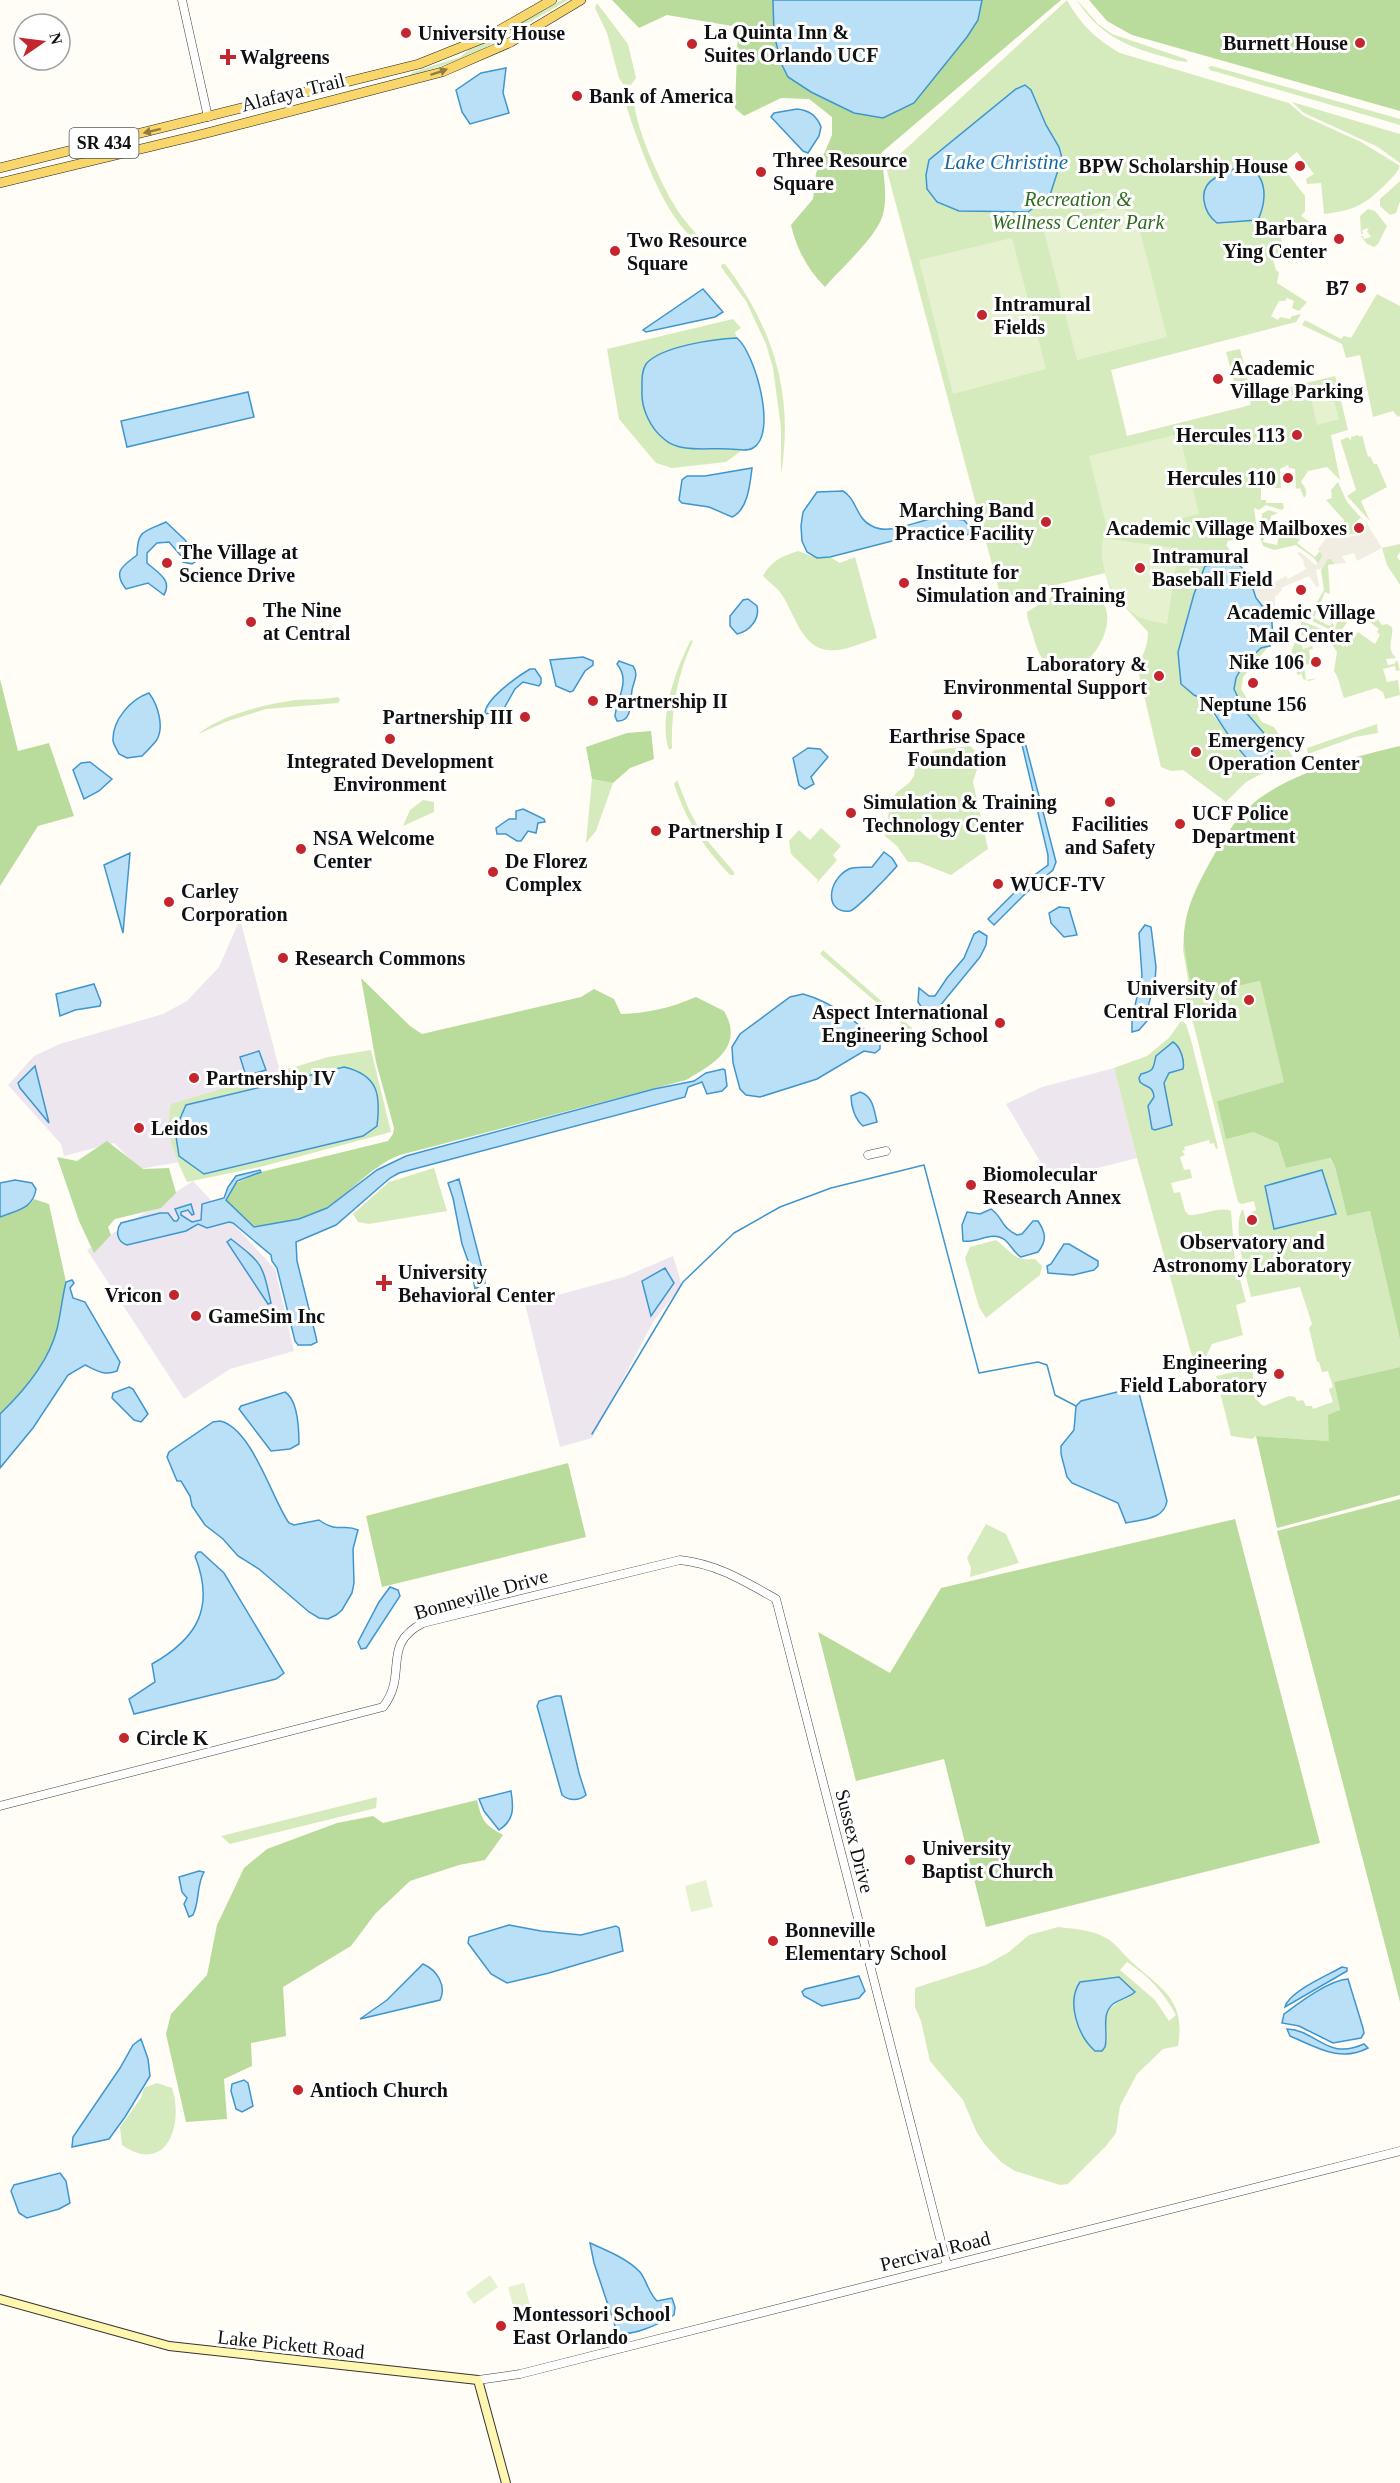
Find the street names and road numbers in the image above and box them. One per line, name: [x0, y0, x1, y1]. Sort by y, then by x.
street label: Alafaya Trail: [239, 68, 348, 116]
road number: SR 434: [70, 128, 138, 158]
street label: Bonneville Drive: [411, 1564, 551, 1624]
street label: Sussex Drive: [831, 1787, 879, 1895]
street label: Percival Road: [878, 2227, 992, 2275]
street label: Lake Pickett Road: [216, 2325, 366, 2363]

